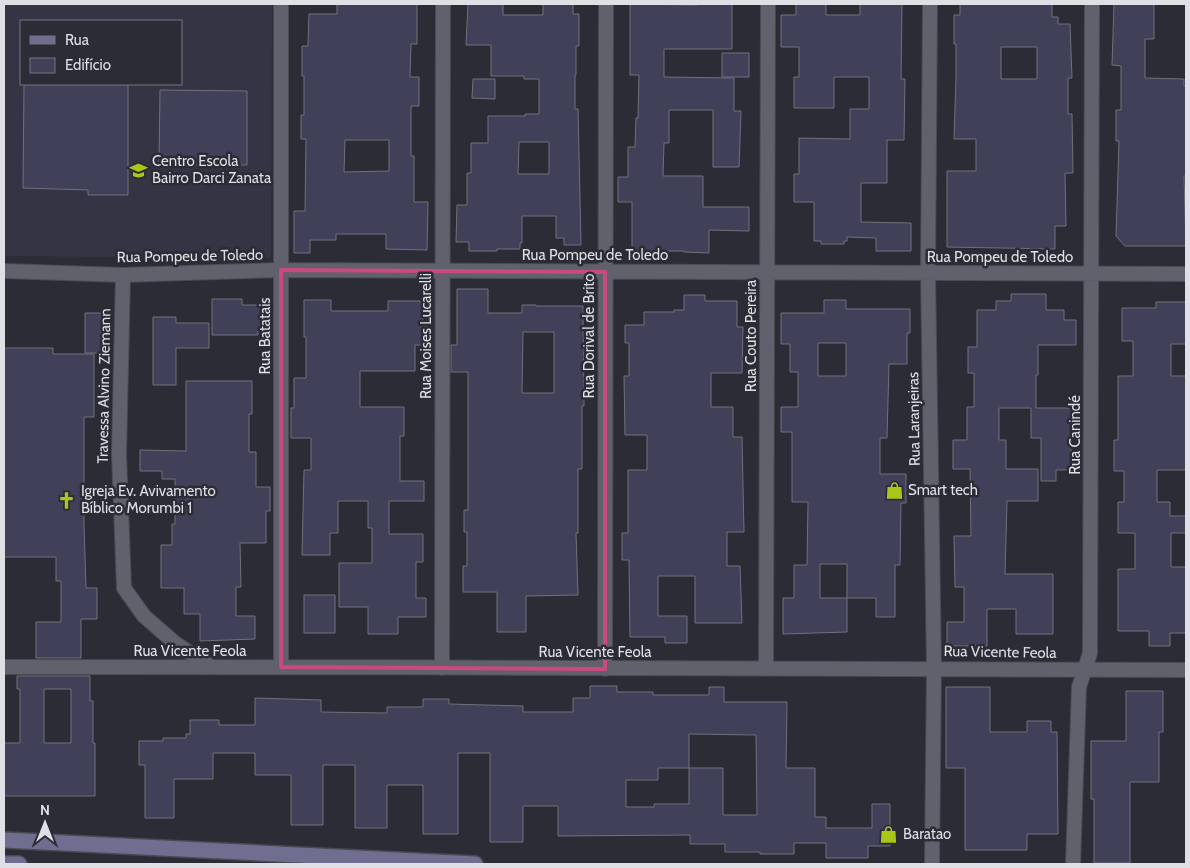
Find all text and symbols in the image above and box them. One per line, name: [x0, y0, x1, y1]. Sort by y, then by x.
legend: [20, 20, 182, 85]
text: Rua: [65, 31, 90, 49]
text: Edifício: [65, 56, 111, 74]
place label: Centro Escola Bairro Darci Zanata: [152, 152, 272, 187]
school or university icon: Centro Escola Bairro Darci Zanata: [128, 160, 148, 180]
street label: Rua Pompeu de Toledo: [117, 246, 263, 266]
street label: Rua Pompeu de Toledo: [522, 246, 668, 264]
street label: Rua Pompeu de Toledo: [927, 248, 1073, 266]
street label: Rua Moises Lucarelli: [417, 273, 435, 399]
street label: Rua Dorival de Brito: [580, 273, 598, 399]
street label: Rua Couto Pereira: [742, 279, 760, 392]
street label: Rua Batatais: [256, 297, 274, 375]
street label: Travessa Alvino Ziemann: [94, 308, 114, 464]
street label: Rua Laranjeiras: [904, 372, 924, 466]
street label: Rua Canindé: [1066, 395, 1084, 475]
shop icon: Smart tech: [884, 480, 904, 500]
place label: Smart tech: [908, 481, 978, 499]
place label: Igreja Ev. Avivamento Bíblico Morumbi 1: [81, 482, 216, 517]
church icon: Igreja Ev. Avivamento Bíblico Morumbi 1: [57, 490, 77, 510]
street label: Rua Vicente Feola: [134, 642, 247, 660]
street label: Rua Vicente Feola: [943, 642, 1057, 662]
street label: Rua Vicente Feola: [539, 643, 652, 661]
north arrow: [20, 798, 70, 848]
text: N: [40, 801, 50, 819]
shop icon: Baratao: [879, 824, 899, 844]
place label: Baratao: [903, 825, 951, 843]

